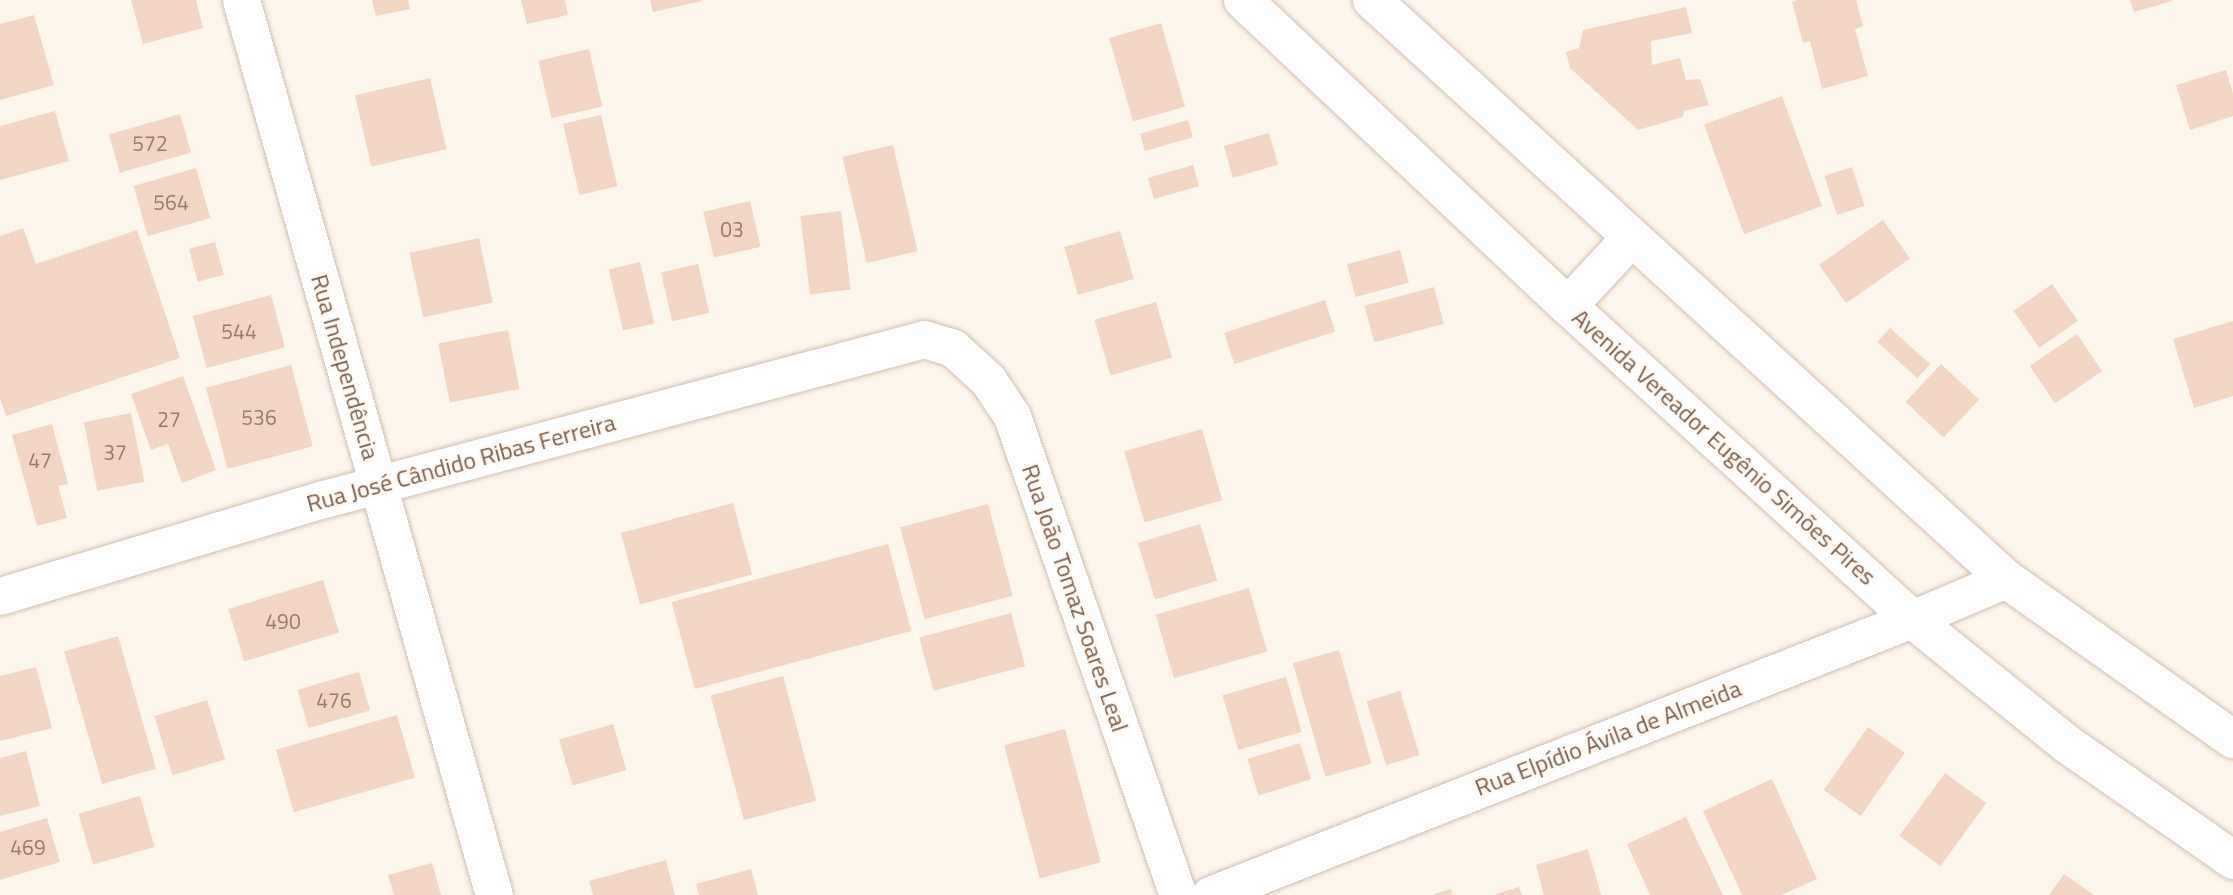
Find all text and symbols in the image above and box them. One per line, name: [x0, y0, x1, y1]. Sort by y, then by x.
house number: 572: [132, 130, 168, 156]
house number: 564: [153, 189, 189, 215]
house number: 03: [720, 216, 744, 242]
street label: Rua Independência: [305, 271, 385, 463]
street label: Avenida Vereador Eugênio Simões Pires: [1566, 303, 1882, 591]
house number: 544: [221, 318, 257, 344]
house number: 536: [241, 404, 277, 430]
house number: 27: [157, 406, 181, 432]
street label: Rua José Cândido Ribas Ferreira: [303, 408, 619, 518]
house number: 37: [103, 439, 127, 465]
house number: 47: [28, 447, 52, 473]
street label: Rua João Tomaz Soares Leal: [1016, 460, 1134, 736]
house number: 490: [265, 608, 301, 634]
street label: Rua Elpídio Ávila de Almeida: [1471, 674, 1745, 802]
house number: 476: [316, 687, 352, 713]
house number: 469: [10, 834, 46, 860]

